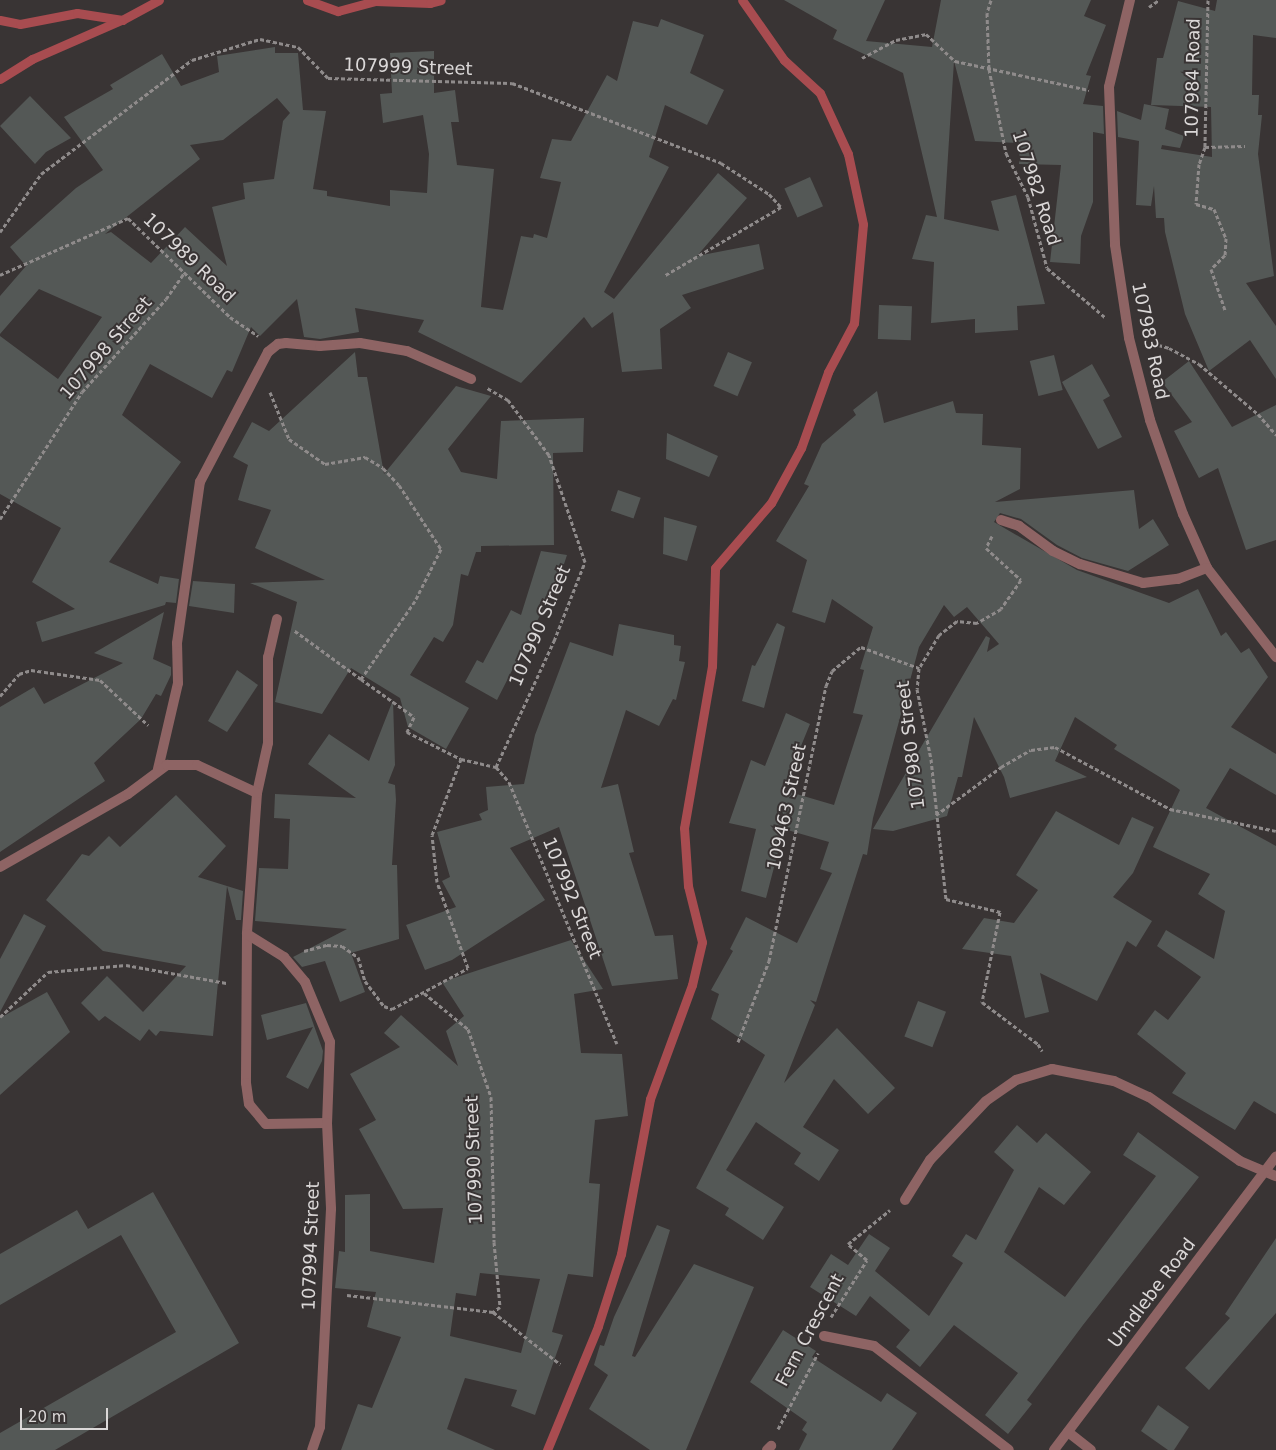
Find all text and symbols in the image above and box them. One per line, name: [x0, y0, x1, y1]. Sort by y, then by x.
street label: 107984 Road: [1181, 18, 1205, 138]
street label: 107999 Street: [343, 54, 473, 80]
street label: 107982 Road: [1007, 128, 1065, 248]
street label: 107989 Road: [138, 209, 240, 307]
street label: 107983 Road: [1127, 280, 1173, 402]
street label: 107998 Street: [55, 292, 157, 404]
street label: 107990 Street: [505, 562, 575, 690]
street label: 107980 Street: [892, 680, 930, 810]
street label: 109463 Street: [763, 742, 811, 872]
street label: 107992 Street: [538, 834, 606, 962]
street label: 107990 Street: [461, 1095, 487, 1225]
street label: 107994 Street: [298, 1181, 324, 1311]
street label: Umdlebe Road: [1104, 1234, 1200, 1352]
street label: Fern Crescent: [771, 1270, 849, 1390]
scale bar: [22, 1398, 110, 1430]
text: 20 m: [28, 1408, 66, 1426]

